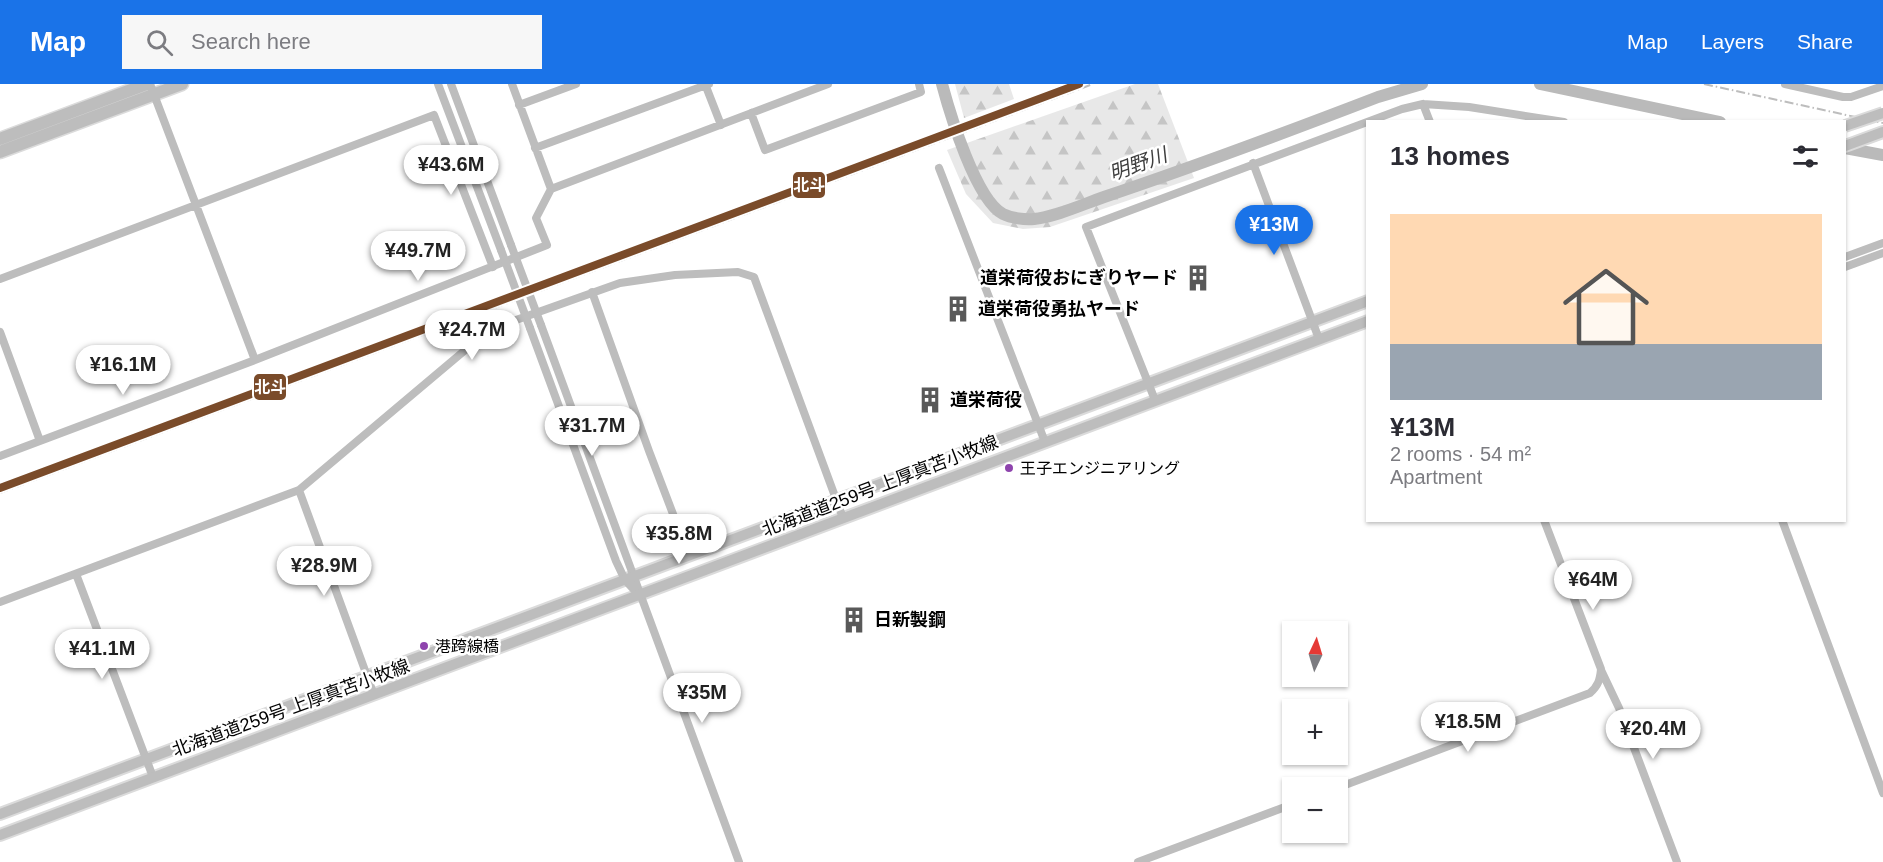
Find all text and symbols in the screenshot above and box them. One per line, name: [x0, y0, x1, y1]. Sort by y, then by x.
search box: [122, 15, 542, 69]
text: Map: [30, 26, 86, 57]
icon: search: [143, 26, 176, 59]
text: Search here: [191, 29, 311, 54]
text: Map: [1627, 30, 1668, 53]
text: Layers: [1701, 30, 1764, 53]
text: Share: [1797, 30, 1853, 53]
icon: filters: [1789, 140, 1822, 173]
text: 13 homes: [1390, 141, 1510, 171]
water label: 明野川: [1106, 143, 1172, 185]
pin: ¥43.6M: [402, 145, 500, 196]
text: ¥43.6M: [418, 153, 484, 175]
line badge: 北斗: [792, 171, 826, 199]
text: 北斗: [793, 177, 825, 194]
pin: ¥13M: [1238, 205, 1310, 256]
text: ¥13M: [1249, 213, 1299, 235]
pin: ¥49.7M: [369, 231, 467, 282]
text: ¥49.7M: [385, 239, 451, 261]
icon: home: [1552, 253, 1660, 361]
building icon: 道栄荷役おにぎりヤード: [1183, 263, 1213, 293]
place label: 道栄荷役おにぎりヤード: [980, 268, 1178, 288]
building icon: 道栄荷役勇払ヤード: [943, 294, 973, 324]
place label: 道栄荷役勇払ヤード: [978, 299, 1140, 319]
pin: ¥24.7M: [423, 310, 521, 361]
text: ¥24.7M: [439, 318, 505, 340]
pin: ¥16.1M: [74, 345, 172, 396]
text: ¥16.1M: [90, 353, 156, 375]
line badge: 北斗: [253, 373, 287, 401]
text: 北斗: [254, 379, 286, 396]
building icon: 道栄荷役: [915, 385, 945, 415]
place label: 道栄荷役: [950, 390, 1022, 410]
pin: ¥31.7M: [543, 406, 641, 457]
text: ¥13M: [1390, 412, 1455, 442]
text: ¥31.7M: [559, 414, 625, 436]
street label: 北海道道259号 上厚真苫小牧線: [759, 432, 1001, 540]
text: 2 rooms · 54 m²: [1390, 443, 1531, 465]
place label: 王子エンジニアリング: [1020, 460, 1180, 477]
marker: 王子エンジニアリング: [1003, 462, 1015, 474]
text: Apartment: [1390, 466, 1482, 488]
pin: ¥35.8M: [630, 514, 728, 565]
text: ¥35.8M: [646, 522, 712, 544]
pin: ¥28.9M: [275, 546, 373, 597]
text: ¥28.9M: [291, 554, 357, 576]
pin: ¥64M: [1557, 560, 1629, 611]
text: ¥64M: [1568, 568, 1618, 590]
building icon: 日新製鋼: [839, 605, 869, 635]
place label: 日新製鋼: [874, 610, 946, 630]
north arrow: [1282, 621, 1348, 687]
map controls: [1282, 621, 1348, 843]
pin: ¥41.1M: [53, 629, 151, 680]
text: ¥41.1M: [69, 637, 135, 659]
place label: 港跨線橋: [435, 638, 499, 655]
marker: 港跨線橋: [418, 640, 430, 652]
street label: 北海道道259号 上厚真苫小牧線: [170, 656, 412, 760]
pin: ¥35M: [666, 673, 738, 724]
text: ¥35M: [677, 681, 727, 703]
button: +: [1282, 699, 1348, 765]
pin: ¥18.5M: [1419, 702, 1517, 753]
pin: ¥20.4M: [1604, 709, 1702, 760]
text: ¥18.5M: [1435, 710, 1501, 732]
text: ¥20.4M: [1620, 717, 1686, 739]
button: −: [1282, 777, 1348, 843]

